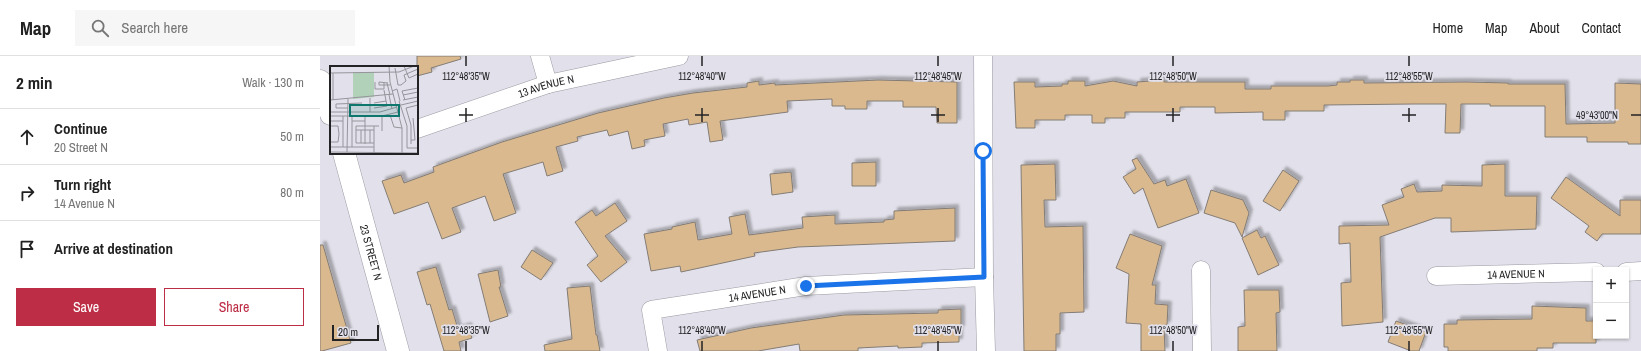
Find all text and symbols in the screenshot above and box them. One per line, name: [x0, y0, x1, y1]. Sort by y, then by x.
search box: [75, 10, 355, 46]
text: Map: [20, 15, 51, 41]
icon: search: [89, 17, 111, 39]
text: Search here: [121, 17, 188, 38]
text: Home: [1432, 19, 1463, 37]
text: Map: [1485, 19, 1507, 37]
text: About: [1529, 19, 1559, 37]
text: Contact: [1581, 19, 1621, 37]
inset map: [330, 66, 418, 154]
text: 112°48'35"W: [442, 70, 490, 83]
text: 112°48'40"W: [678, 70, 726, 83]
text: 112°48'45"W: [914, 70, 962, 83]
text: 112°48'50"W: [1149, 70, 1197, 83]
text: 112°48'55"W: [1385, 70, 1433, 83]
text: 2 min: [16, 71, 52, 94]
street label: 13 AVENUE N: [516, 72, 575, 101]
text: Walk · 130 m: [242, 74, 304, 91]
text: 49°43'00"N: [1576, 109, 1618, 122]
text: Continue: [54, 118, 107, 139]
icon: ahead: [16, 126, 38, 148]
text: 50 m: [280, 128, 304, 145]
text: 20 Street N: [54, 139, 108, 156]
route start: [974, 142, 992, 160]
text: Turn right: [54, 174, 111, 195]
icon: right: [16, 182, 38, 204]
text: 80 m: [280, 184, 304, 201]
text: 14 Avenue N: [54, 195, 115, 212]
street label: 23 STREET N: [357, 223, 385, 282]
icon: arrive: [16, 238, 38, 260]
text: Arrive at destination: [54, 238, 173, 259]
street label: 14 AVENUE N: [1487, 266, 1545, 282]
map controls: [1593, 267, 1629, 339]
button: +: [1593, 267, 1629, 303]
route end: [797, 277, 815, 295]
street label: 14 AVENUE N: [728, 282, 787, 305]
button: Save: [16, 288, 156, 326]
button: Share: [164, 288, 304, 326]
button: −: [1593, 303, 1629, 339]
scale bar: [332, 323, 379, 342]
text: 112°48'35"W: [442, 324, 490, 337]
text: 112°48'40"W: [678, 324, 726, 337]
text: 112°48'45"W: [914, 324, 962, 337]
text: 112°48'50"W: [1149, 324, 1197, 337]
text: 112°48'55"W: [1385, 324, 1433, 337]
text: 20 m: [338, 325, 358, 339]

